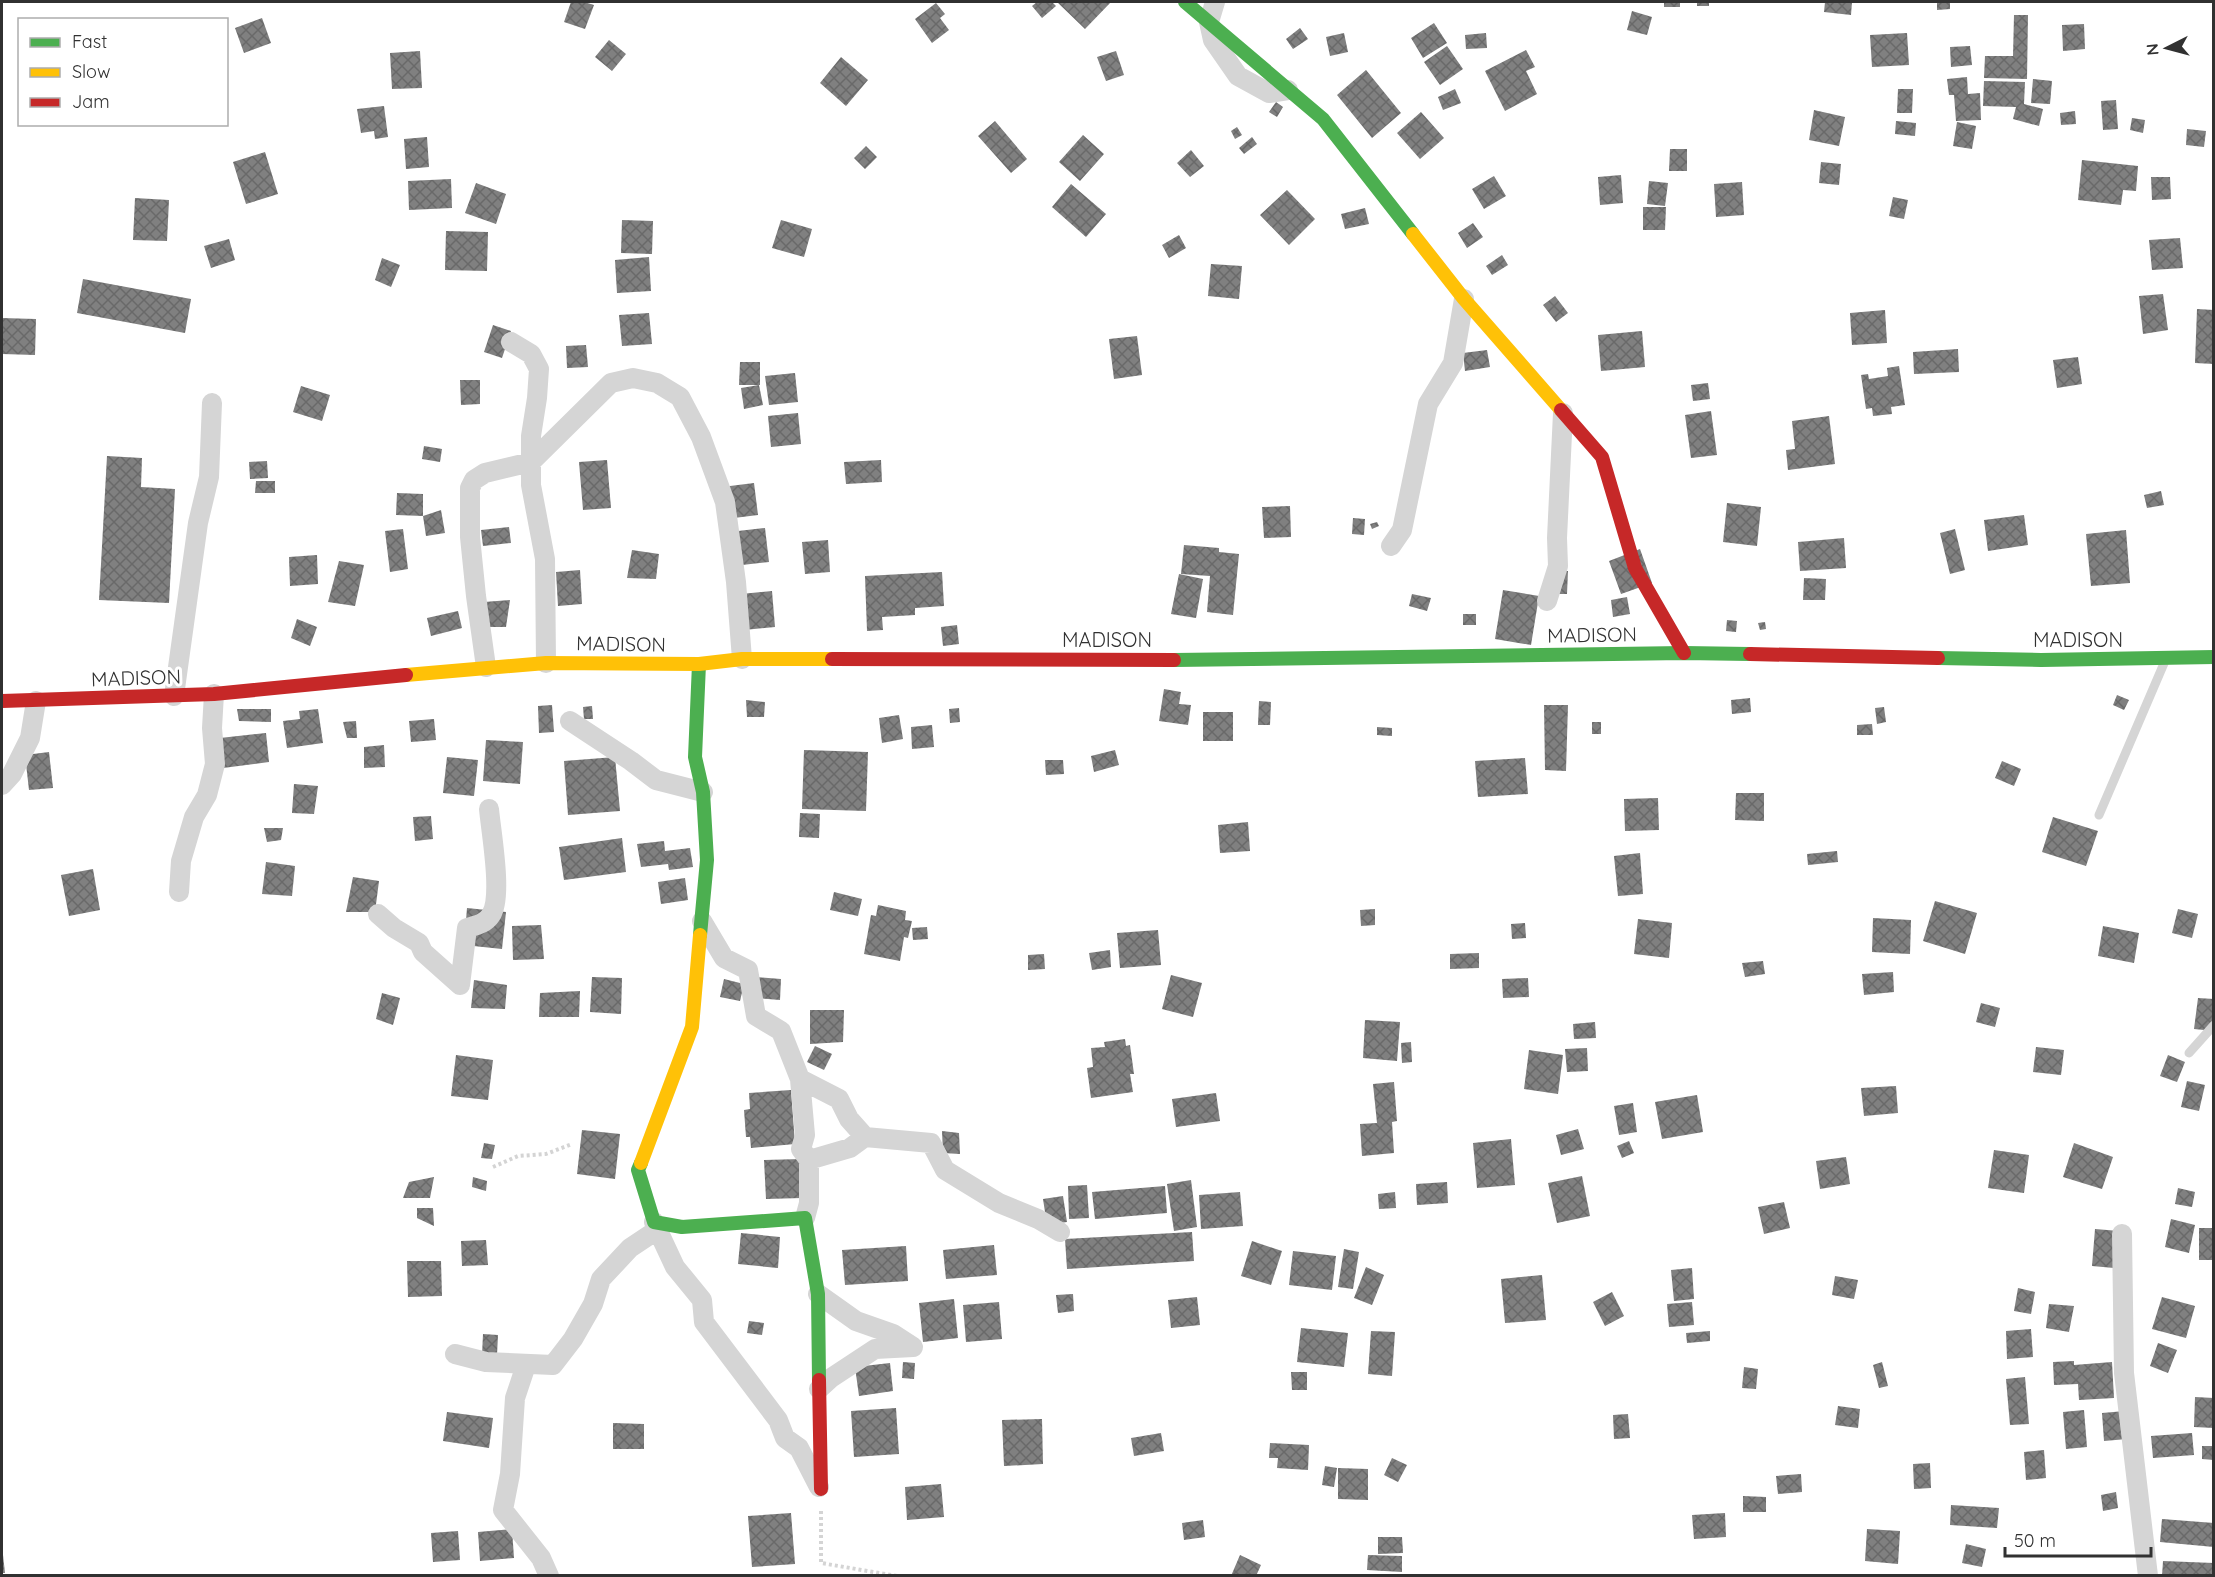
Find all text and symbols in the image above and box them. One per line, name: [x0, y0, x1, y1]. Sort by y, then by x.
legend: [18, 18, 228, 126]
north arrow: [2137, 18, 2197, 78]
text: Fast: [72, 30, 107, 53]
text: N: [2142, 43, 2163, 56]
text: Slow: [72, 60, 110, 83]
text: Jam: [72, 90, 110, 113]
street label: MADISON: [1547, 621, 1637, 648]
street label: MADISON: [1062, 627, 1152, 652]
street label: MADISON: [2033, 627, 2123, 652]
street label: MADISON: [576, 630, 666, 657]
street label: MADISON: [91, 663, 181, 692]
scale bar: [2005, 1520, 2150, 1558]
text: 50 m: [2014, 1529, 2056, 1552]

